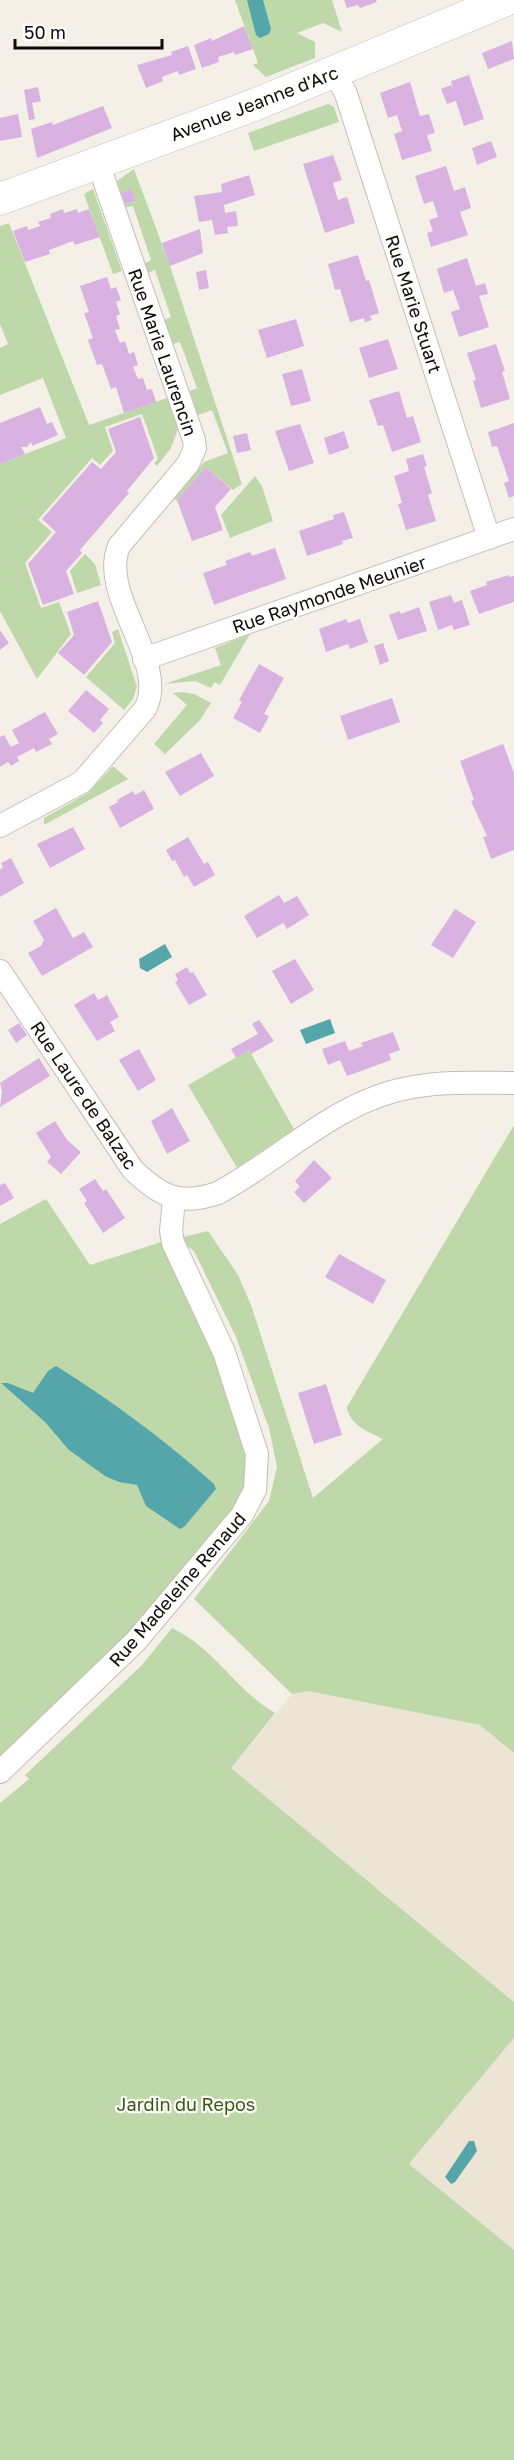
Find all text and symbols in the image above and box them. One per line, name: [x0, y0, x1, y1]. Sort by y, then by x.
scale bar: [15, 12, 162, 50]
text: 50 m: [24, 21, 66, 43]
street label: Avenue Jeanne d'Arc: [167, 61, 341, 145]
street label: Rue Marie Stuart: [381, 232, 447, 376]
street label: Rue Marie Laurencin: [124, 265, 202, 439]
street label: Rue Raymonde Meunier: [229, 550, 429, 638]
street label: Rue Laure de Balzac: [26, 1017, 142, 1174]
street label: Rue Madeleine Renaud: [104, 1507, 250, 1671]
park label: Jardin du Repos: [117, 2093, 255, 2115]

